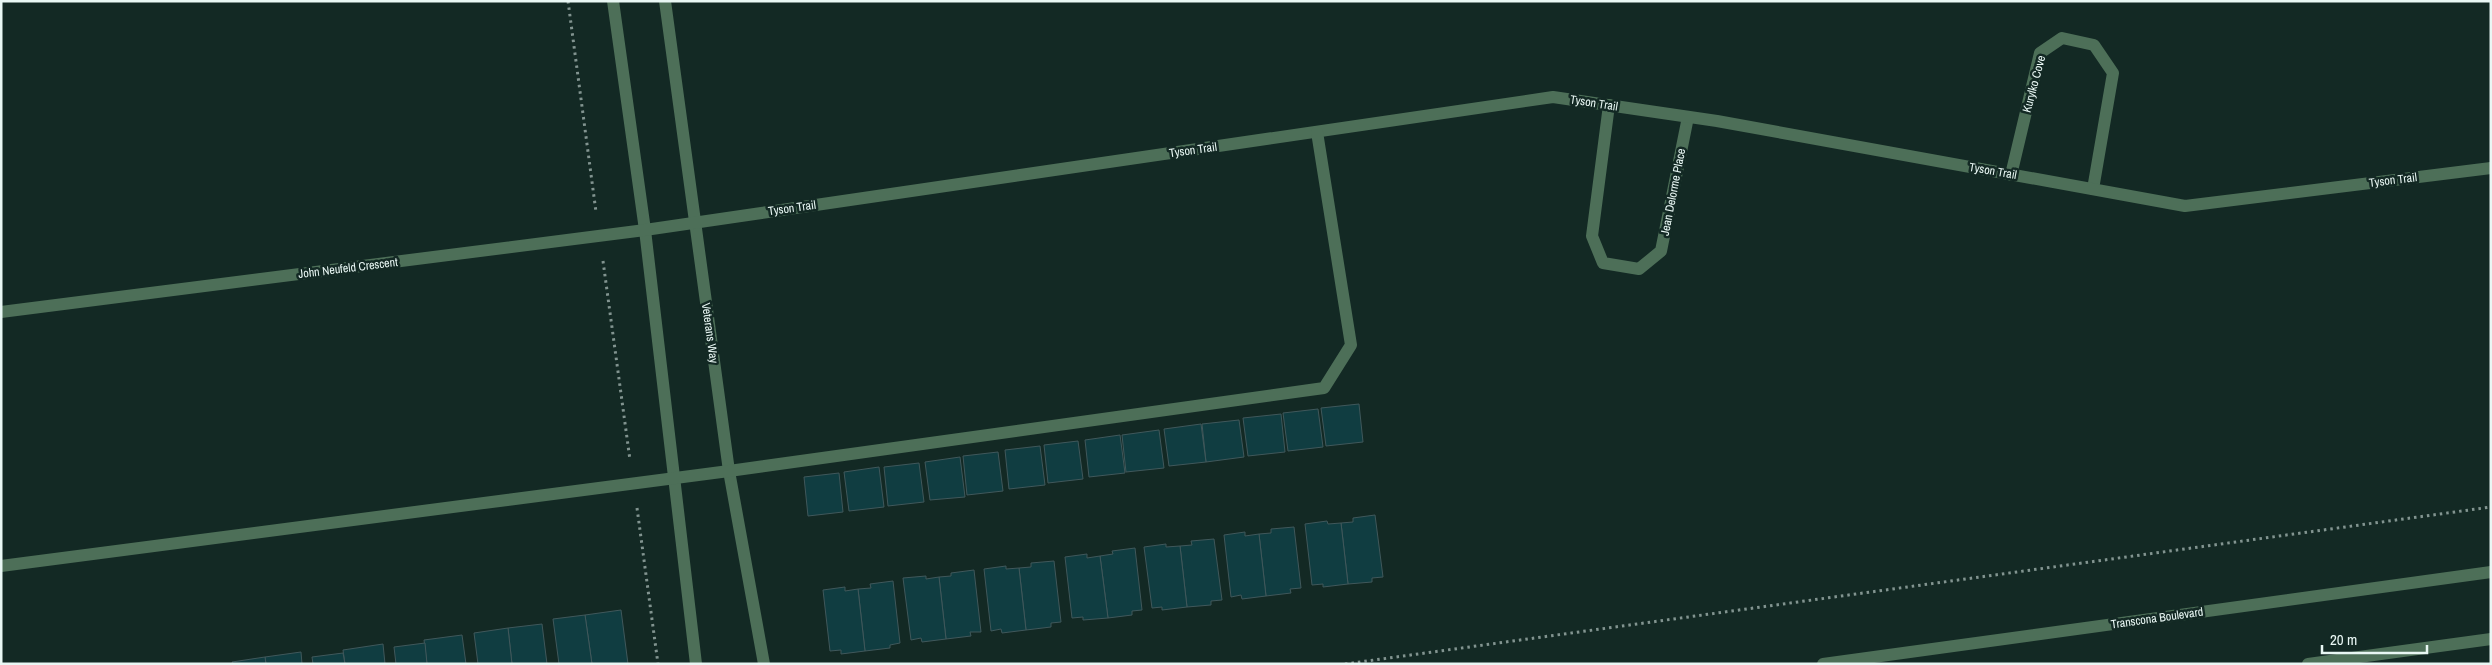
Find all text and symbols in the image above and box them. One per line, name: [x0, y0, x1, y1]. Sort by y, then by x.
street label: Kurylko Cove: [2019, 54, 2049, 114]
street label: Tyson Trail: [1569, 91, 1619, 115]
street label: Tyson Trail: [1168, 139, 1218, 161]
street label: Jean Delorme Place: [1657, 147, 1689, 237]
street label: Tyson Trail: [1968, 159, 2018, 183]
street label: Tyson Trail: [2368, 169, 2418, 191]
street label: Tyson Trail: [767, 197, 817, 219]
street label: John Neufeld Crescent: [297, 254, 399, 282]
street label: Veterans Way: [698, 302, 722, 364]
street label: Transcona Boulevard: [2110, 604, 2204, 632]
scale bar: [2322, 622, 2427, 654]
text: 20 m: [2330, 629, 2357, 650]

